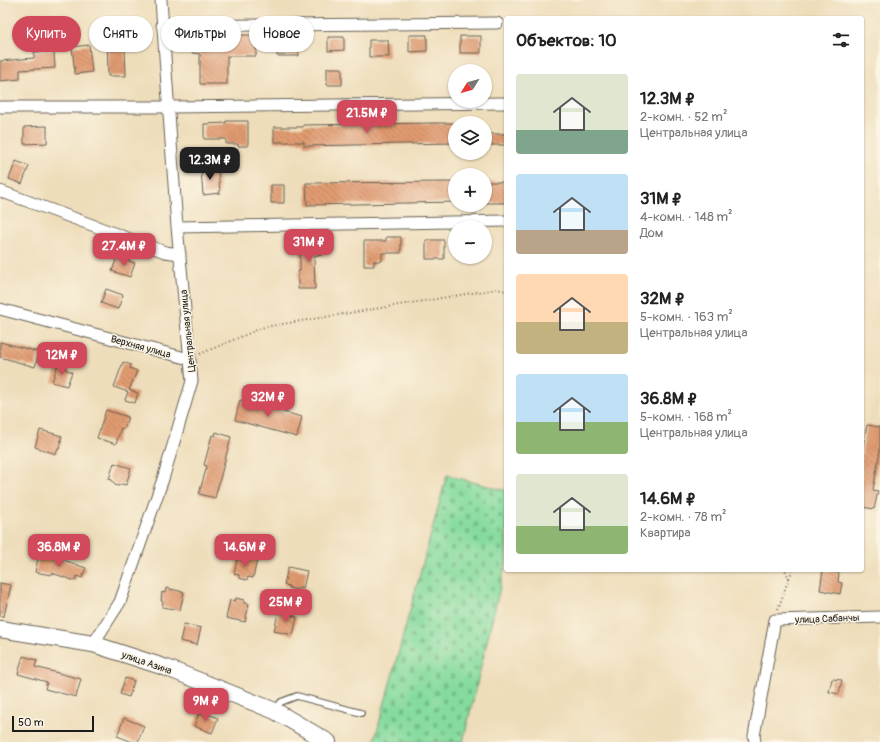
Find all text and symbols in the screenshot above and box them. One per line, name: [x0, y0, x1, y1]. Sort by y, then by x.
chip: Купить: [12, 16, 81, 52]
chip: Снять: [89, 16, 153, 52]
chip: Фильтры: [161, 16, 241, 52]
chip: Новое: [249, 16, 314, 52]
icon: filters: [830, 29, 852, 51]
text: Объектов: 10: [516, 30, 617, 51]
north arrow: [448, 64, 492, 108]
map controls: [448, 64, 492, 264]
text: 12.3M ₽: [640, 88, 696, 109]
icon: home: [548, 90, 596, 138]
pin: 21.5M ₽: [330, 100, 404, 134]
text: 21.5M ₽: [346, 105, 388, 121]
text: 2-комн. · 52 m²: [640, 109, 727, 125]
button: layers: [448, 116, 492, 160]
text: Центральная улица: [640, 125, 747, 141]
pin: 12.3M ₽: [173, 147, 247, 181]
text: 12.3M ₽: [189, 152, 231, 168]
button: +: [448, 168, 492, 212]
text: 31M ₽: [640, 188, 682, 209]
icon: home: [548, 190, 596, 238]
text: 4-комн. · 148 m²: [640, 209, 733, 225]
button: −: [448, 220, 492, 264]
text: Дом: [640, 225, 663, 241]
pin: 31M ₽: [281, 229, 337, 263]
pin: 27.4M ₽: [87, 233, 161, 267]
text: 31M ₽: [293, 234, 325, 250]
text: 27.4M ₽: [102, 238, 146, 254]
text: 32M ₽: [640, 288, 685, 309]
street label: Центральная улица: [178, 289, 198, 373]
icon: home: [548, 290, 596, 338]
text: 5-комн. · 163 m²: [640, 309, 733, 325]
text: Центральная улица: [640, 325, 747, 341]
street label: Верхняя улица: [109, 333, 172, 361]
pin: 12M ₽: [34, 342, 90, 376]
text: 12M ₽: [46, 347, 78, 363]
pin: 32M ₽: [240, 384, 296, 418]
text: 36.8M ₽: [640, 388, 698, 409]
text: 32M ₽: [251, 389, 285, 405]
icon: home: [548, 390, 596, 438]
text: 5-комн. · 168 m²: [640, 409, 732, 425]
text: Центральная улица: [640, 425, 747, 441]
text: 14.6M ₽: [640, 488, 696, 509]
icon: home: [548, 490, 596, 538]
text: 2-комн. · 78 m²: [640, 509, 726, 525]
text: Квартира: [640, 525, 691, 541]
pin: 36.8M ₽: [22, 534, 96, 568]
pin: 14.6M ₽: [208, 534, 282, 568]
text: 36.8M ₽: [37, 539, 81, 555]
text: 14.6M ₽: [223, 539, 267, 555]
pin: 25M ₽: [258, 589, 314, 623]
text: 25M ₽: [269, 594, 303, 610]
street label: улица Сабанчы: [794, 612, 859, 626]
street label: улица Азина: [119, 648, 174, 677]
pin: 9M ₽: [182, 688, 230, 722]
text: 9M ₽: [193, 693, 219, 709]
scale bar: [12, 714, 94, 733]
text: 50 m: [18, 716, 44, 729]

